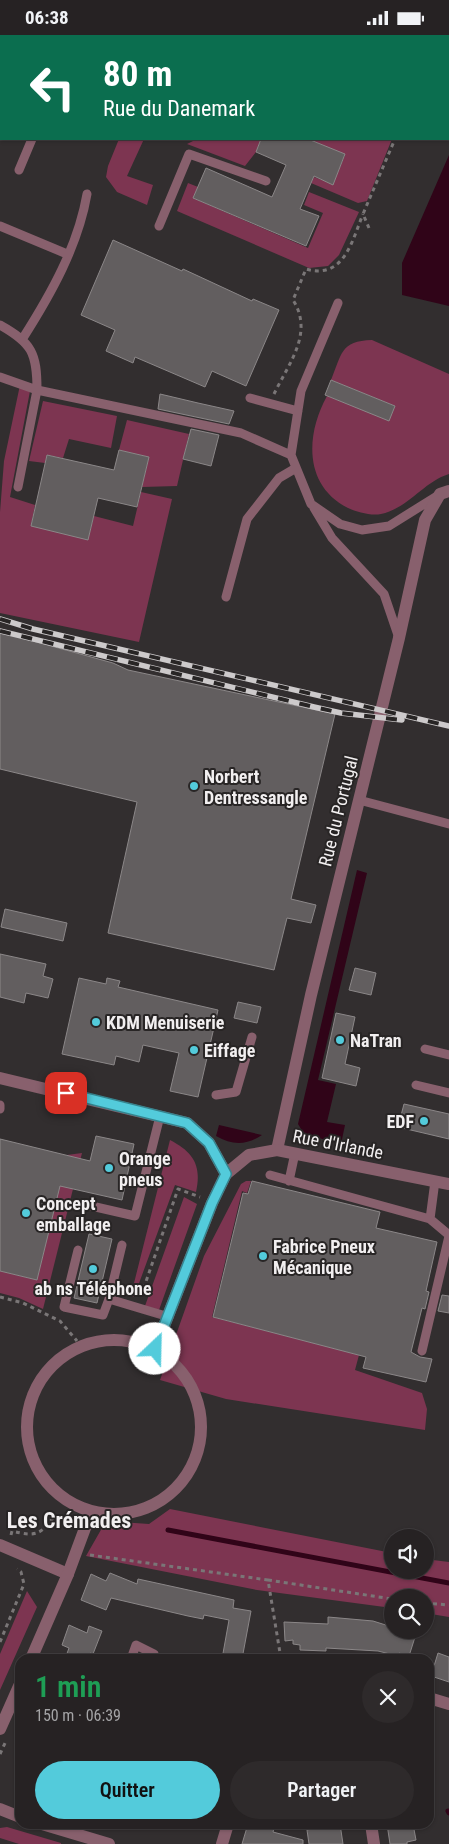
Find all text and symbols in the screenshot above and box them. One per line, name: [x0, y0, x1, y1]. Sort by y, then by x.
text: 06:38: [25, 6, 69, 29]
text: 80 m: [103, 54, 172, 95]
icon: left: [20, 55, 85, 120]
text: Rue du Danemark: [103, 96, 255, 121]
street label: Rue du Portugal: [314, 754, 362, 868]
place label: Norbert Dentressangle: [204, 766, 308, 808]
marker: Norbert Dentressangle: [188, 780, 200, 792]
place label: KDM Menuiserie: [106, 1012, 225, 1033]
marker: KDM Menuiserie: [90, 1016, 102, 1028]
place label: NaTran: [350, 1030, 402, 1051]
marker: NaTran: [334, 1034, 346, 1046]
place label: Eiffage: [204, 1040, 256, 1061]
marker: Eiffage: [188, 1044, 200, 1056]
pin: [45, 1072, 87, 1114]
icon: arrive: [52, 1079, 80, 1107]
place label: EDF: [386, 1111, 414, 1132]
marker: EDF: [418, 1115, 430, 1127]
street label: Rue d'Irlande: [291, 1125, 385, 1163]
place label: Orange pneus: [119, 1148, 171, 1190]
marker: Orange pneus: [103, 1162, 115, 1174]
place label: Concept emballage: [36, 1193, 111, 1235]
marker: Concept emballage: [20, 1207, 32, 1219]
place label: Fabrice Pneux Mécanique: [273, 1236, 375, 1278]
marker: Fabrice Pneux Mécanique: [257, 1250, 269, 1262]
marker: ab ns Téléphone: [87, 1263, 99, 1275]
place label: ab ns Téléphone: [34, 1278, 152, 1299]
position arrow: [128, 1322, 180, 1374]
district label: Les Crémades: [7, 1508, 131, 1533]
map controls: [384, 1529, 434, 1639]
button: sound: [384, 1529, 434, 1579]
button: search: [384, 1589, 434, 1639]
text: 1 min: [35, 1669, 101, 1704]
button: close: [362, 1671, 414, 1723]
text: 150 m · 06:39: [35, 1706, 121, 1725]
button: Quitter: [35, 1761, 220, 1819]
button: Partager: [230, 1761, 414, 1819]

